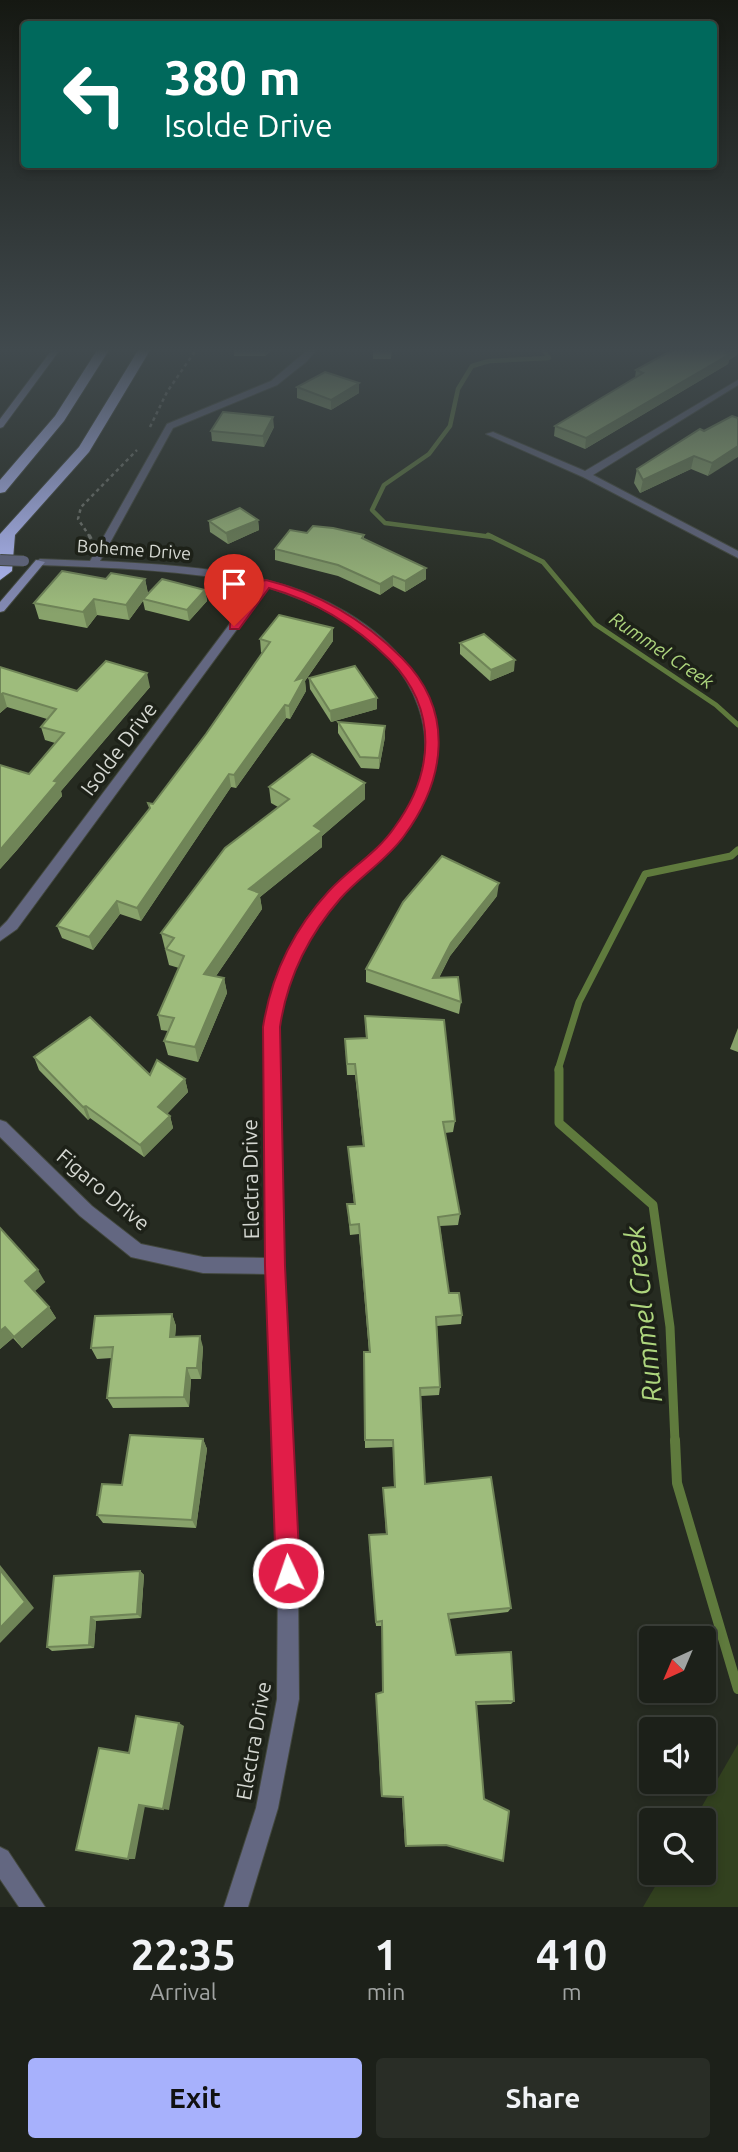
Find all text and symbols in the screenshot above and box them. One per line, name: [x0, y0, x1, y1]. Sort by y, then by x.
icon: left: [49, 49, 140, 140]
text: 380 m: [164, 49, 301, 104]
text: Isolde Drive: [164, 107, 333, 143]
street label: Boheme Drive: [76, 535, 192, 563]
pin: [204, 554, 264, 626]
icon: arrive: [215, 565, 253, 603]
water label: Rummel Creek: [606, 607, 718, 693]
street label: Isolde Drive: [75, 697, 161, 800]
street label: Electra Drive: [237, 1119, 263, 1239]
street label: Figaro Drive: [52, 1143, 155, 1235]
water label: Rummel Creek: [618, 1223, 667, 1404]
position arrow: [251, 1536, 325, 1610]
north arrow: [639, 1626, 716, 1703]
map controls: [639, 1626, 716, 1885]
street label: Electra Drive: [231, 1680, 275, 1802]
button: sound: [639, 1717, 716, 1794]
button: search: [639, 1808, 716, 1885]
text: 22:35: [131, 1931, 236, 1978]
text: 1: [374, 1931, 398, 1978]
text: 410: [536, 1931, 607, 1978]
text: Arrival: [150, 1979, 217, 2004]
text: min: [367, 1979, 405, 2004]
text: m: [562, 1979, 582, 2004]
button: Exit: [28, 2058, 362, 2138]
button: Share: [376, 2058, 710, 2138]

